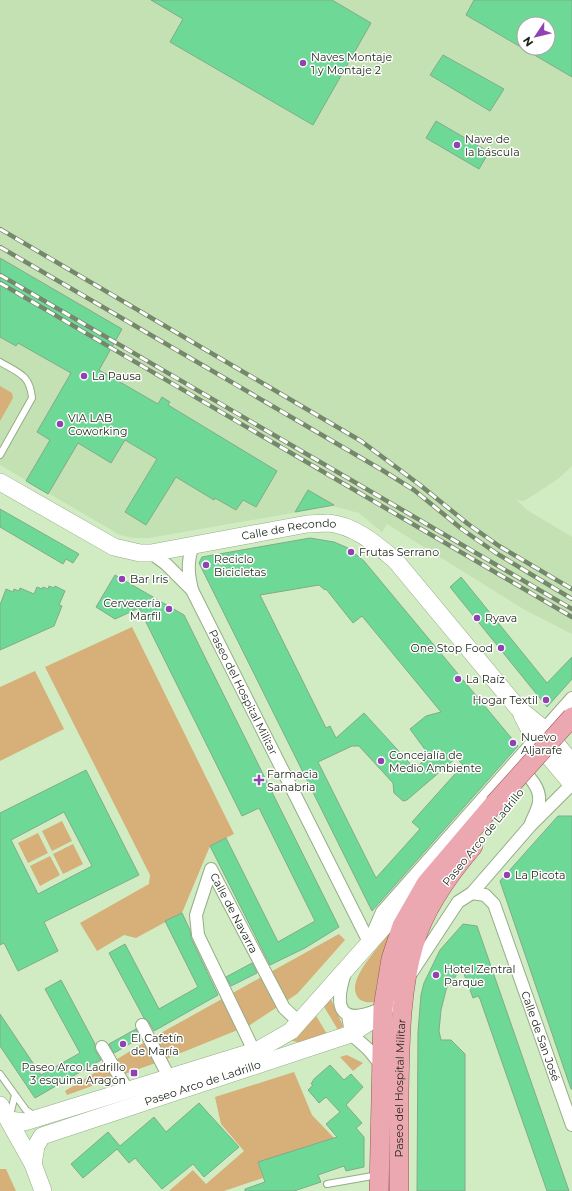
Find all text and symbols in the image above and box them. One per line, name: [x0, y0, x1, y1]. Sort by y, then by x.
north arrow: [516, 16, 556, 56]
text: N: [520, 34, 536, 49]
place label: Naves Montaje 1 y Montaje 2: [311, 50, 393, 77]
marker: Naves Montaje 1 y Montaje 2: [298, 58, 308, 68]
place label: Nave de la báscula: [465, 132, 520, 159]
marker: Nave de la báscula: [452, 140, 462, 150]
place label: La Pausa: [92, 369, 141, 383]
marker: La Pausa: [79, 371, 89, 381]
place label: VIA LAB Coworking: [68, 411, 128, 438]
marker: VIA LAB Coworking: [55, 419, 65, 429]
street label: Calle de Recondo: [240, 516, 338, 543]
place label: Frutas Serrano: [359, 545, 439, 559]
marker: Frutas Serrano: [346, 547, 356, 557]
place label: Reciclo Bicicletas: [214, 552, 267, 579]
marker: Reciclo Bicicletas: [201, 560, 211, 570]
place label: Bar Iris: [130, 572, 169, 586]
marker: Bar Iris: [117, 574, 127, 584]
place label: Cervecería Marfil: [103, 596, 161, 623]
marker: Cervecería Marfil: [164, 604, 174, 614]
place label: Ryava: [485, 611, 517, 625]
marker: Ryava: [472, 613, 482, 623]
street label: Paseo del Hospital Militar: [206, 627, 281, 757]
place label: One Stop Food: [411, 641, 493, 655]
marker: One Stop Food: [496, 643, 506, 653]
place label: La Raíz: [466, 672, 505, 686]
marker: La Raíz: [453, 674, 463, 684]
place label: Hogar Textil: [472, 693, 538, 707]
marker: Hogar Textil: [541, 695, 551, 705]
place label: Nuevo Aljarafe: [521, 730, 562, 757]
marker: Nuevo Aljarafe: [508, 738, 518, 748]
place label: Concejalía de Medio Ambiente: [389, 748, 482, 775]
marker: Concejalía de Medio Ambiente: [376, 756, 386, 766]
place label: Farmacia Sanabria: [267, 767, 318, 794]
marker: Farmacia Sanabria: [254, 775, 264, 785]
street label: Paseo Arco de Ladrillo: [439, 785, 527, 889]
place label: La Picota: [515, 868, 565, 882]
street label: Calle de Navarra: [207, 870, 261, 956]
marker: La Picota: [502, 870, 512, 880]
place label: Hotel Zentral Parque: [444, 962, 516, 989]
marker: Hotel Zentral Parque: [431, 970, 441, 980]
street label: Calle de San José: [518, 989, 563, 1083]
street label: Paseo del Hospital Militar: [392, 1018, 408, 1157]
place label: El Cafetín de María: [131, 1031, 184, 1058]
marker: El Cafetín de María: [118, 1039, 128, 1049]
street label: Paseo Arco de Ladrillo: [143, 1057, 263, 1109]
place label: Paseo Arco Ladrillo 3 esquina Aragón: [21, 1060, 126, 1087]
marker: Paseo Arco Ladrillo 3 esquina Aragón: [129, 1068, 139, 1078]

